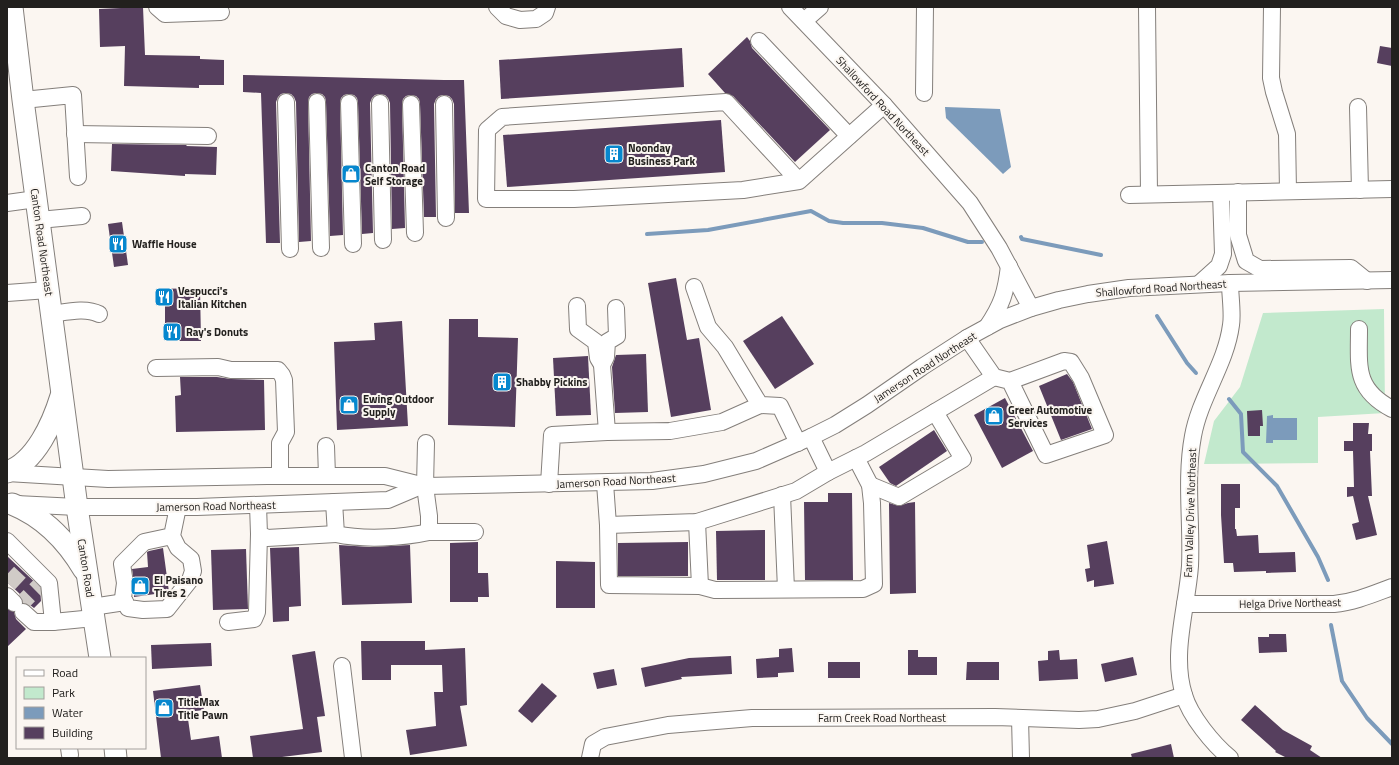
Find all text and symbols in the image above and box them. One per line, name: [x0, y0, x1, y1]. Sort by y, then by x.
street label: Shallowford Road Northeast: [833, 53, 934, 159]
place label: Noonday Business Park: [628, 140, 695, 169]
building icon: Noonday Business Park: [603, 143, 625, 165]
place label: Canton Road Self Storage: [365, 160, 425, 189]
shop icon: Canton Road Self Storage: [340, 163, 362, 185]
street label: Canton Road Northeast: [27, 187, 57, 297]
restaurant icon: Waffle House: [107, 233, 129, 255]
place label: Waffle House: [132, 236, 197, 252]
street label: Shallowford Road Northeast: [1095, 275, 1227, 301]
place label: Vespucci's Italian Kitchen: [178, 283, 247, 312]
restaurant icon: Vespucci's Italian Kitchen: [153, 286, 175, 308]
restaurant icon: Ray's Donuts: [161, 321, 183, 343]
place label: Ray's Donuts: [186, 324, 248, 340]
street label: Jamerson Road Northeast: [871, 328, 980, 406]
building icon: Shabby Pickins: [491, 371, 513, 393]
place label: Shabby Pickins: [516, 374, 588, 390]
place label: Ewing Outdoor Supply: [363, 391, 434, 420]
shop icon: Ewing Outdoor Supply: [338, 394, 360, 416]
place label: Greer Automotive Services: [1008, 402, 1092, 431]
shop icon: Greer Automotive Services: [983, 405, 1005, 427]
street label: Farm Valley Drive Northeast: [1180, 448, 1200, 578]
street label: Jamerson Road Northeast: [556, 470, 676, 492]
street label: Jamerson Road Northeast: [156, 497, 276, 515]
street label: Canton Road: [73, 538, 99, 599]
place label: El Paisano Tires 2: [154, 572, 203, 601]
shop icon: El Paisano Tires 2: [129, 575, 151, 597]
street label: Helga Drive Northeast: [1239, 594, 1341, 612]
legend: [16, 657, 146, 749]
text: Road: [52, 663, 78, 682]
text: Park: [52, 683, 75, 702]
place label: TitleMax Title Pawn: [178, 694, 228, 723]
shop icon: TitleMax Title Pawn: [153, 697, 175, 719]
text: Water: [52, 703, 83, 722]
street label: Farm Creek Road Northeast: [818, 710, 946, 726]
text: Building: [52, 723, 93, 742]

